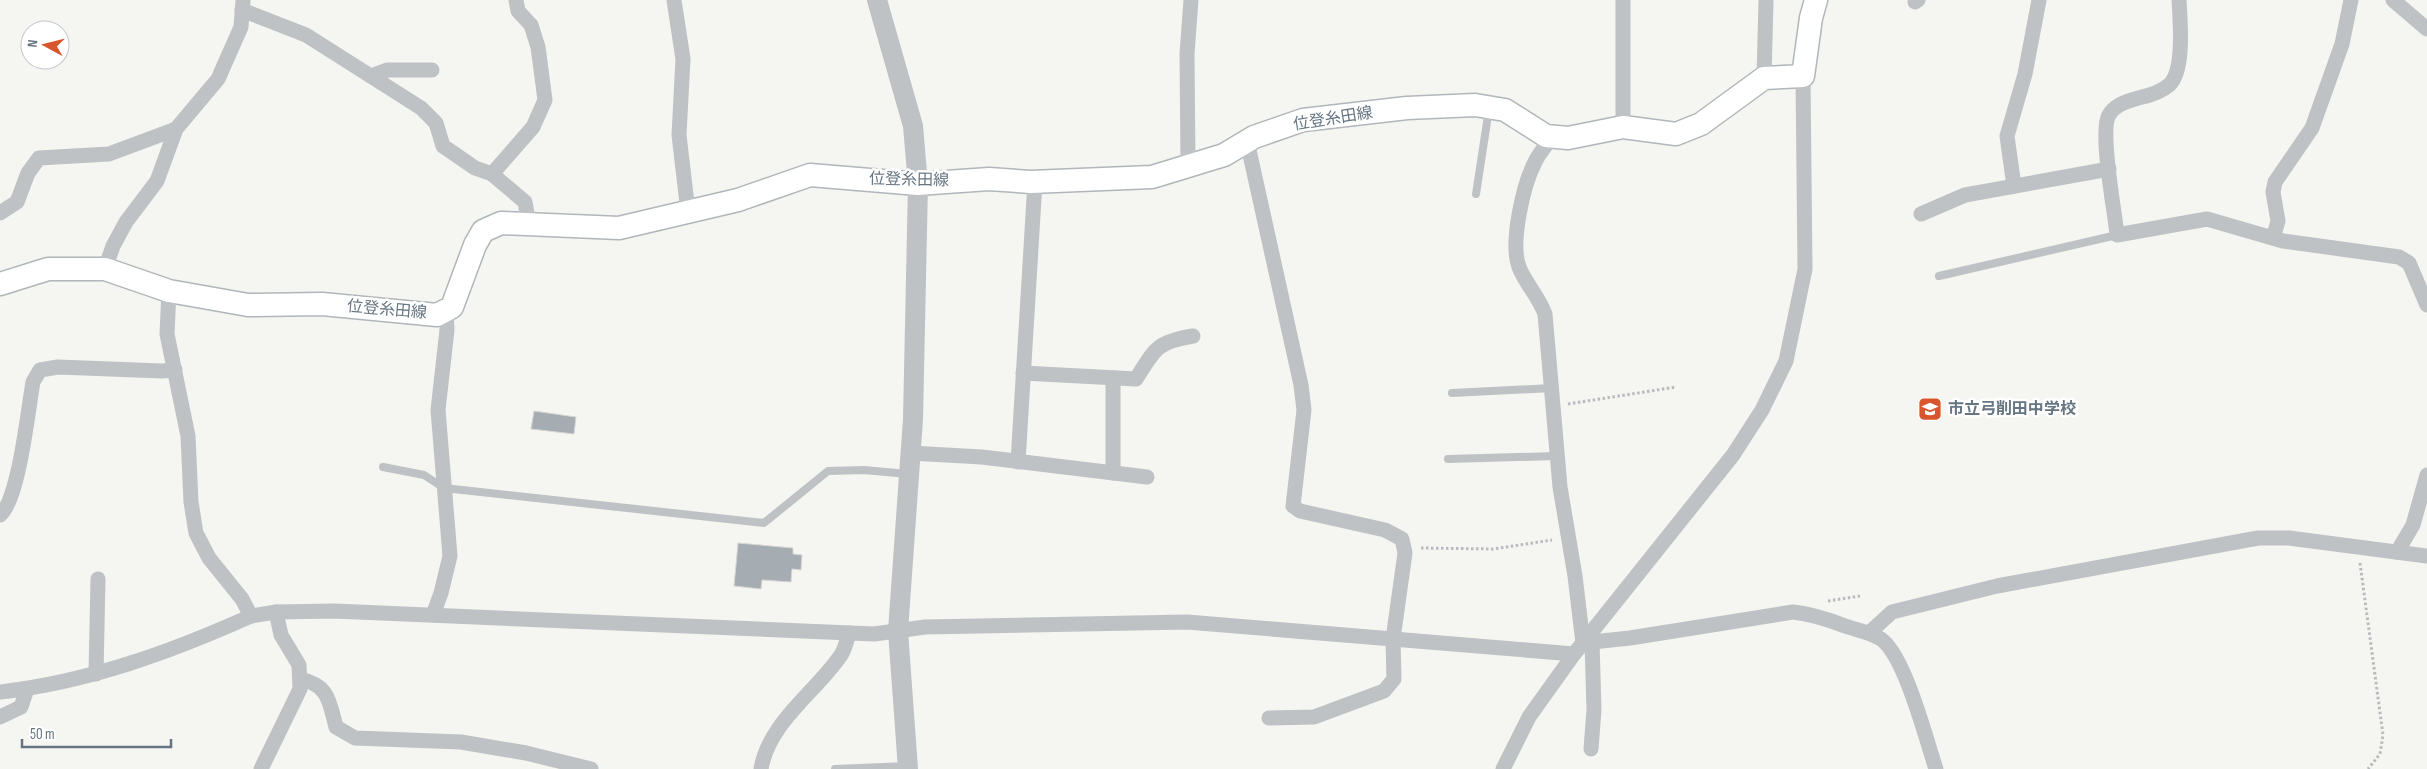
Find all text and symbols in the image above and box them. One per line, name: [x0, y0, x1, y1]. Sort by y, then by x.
north arrow: [20, 20, 70, 70]
text: N: [24, 39, 41, 48]
street label: 位登糸田線: [1292, 103, 1374, 135]
street label: 位登糸田線: [869, 170, 949, 190]
street label: 位登糸田線: [346, 297, 428, 323]
school or university icon: 市立弓削田中学校: [1917, 396, 1943, 422]
place label: 市立弓削田中学校: [1948, 400, 2076, 419]
scale bar: [22, 716, 171, 748]
text: 50 m: [30, 725, 55, 744]

